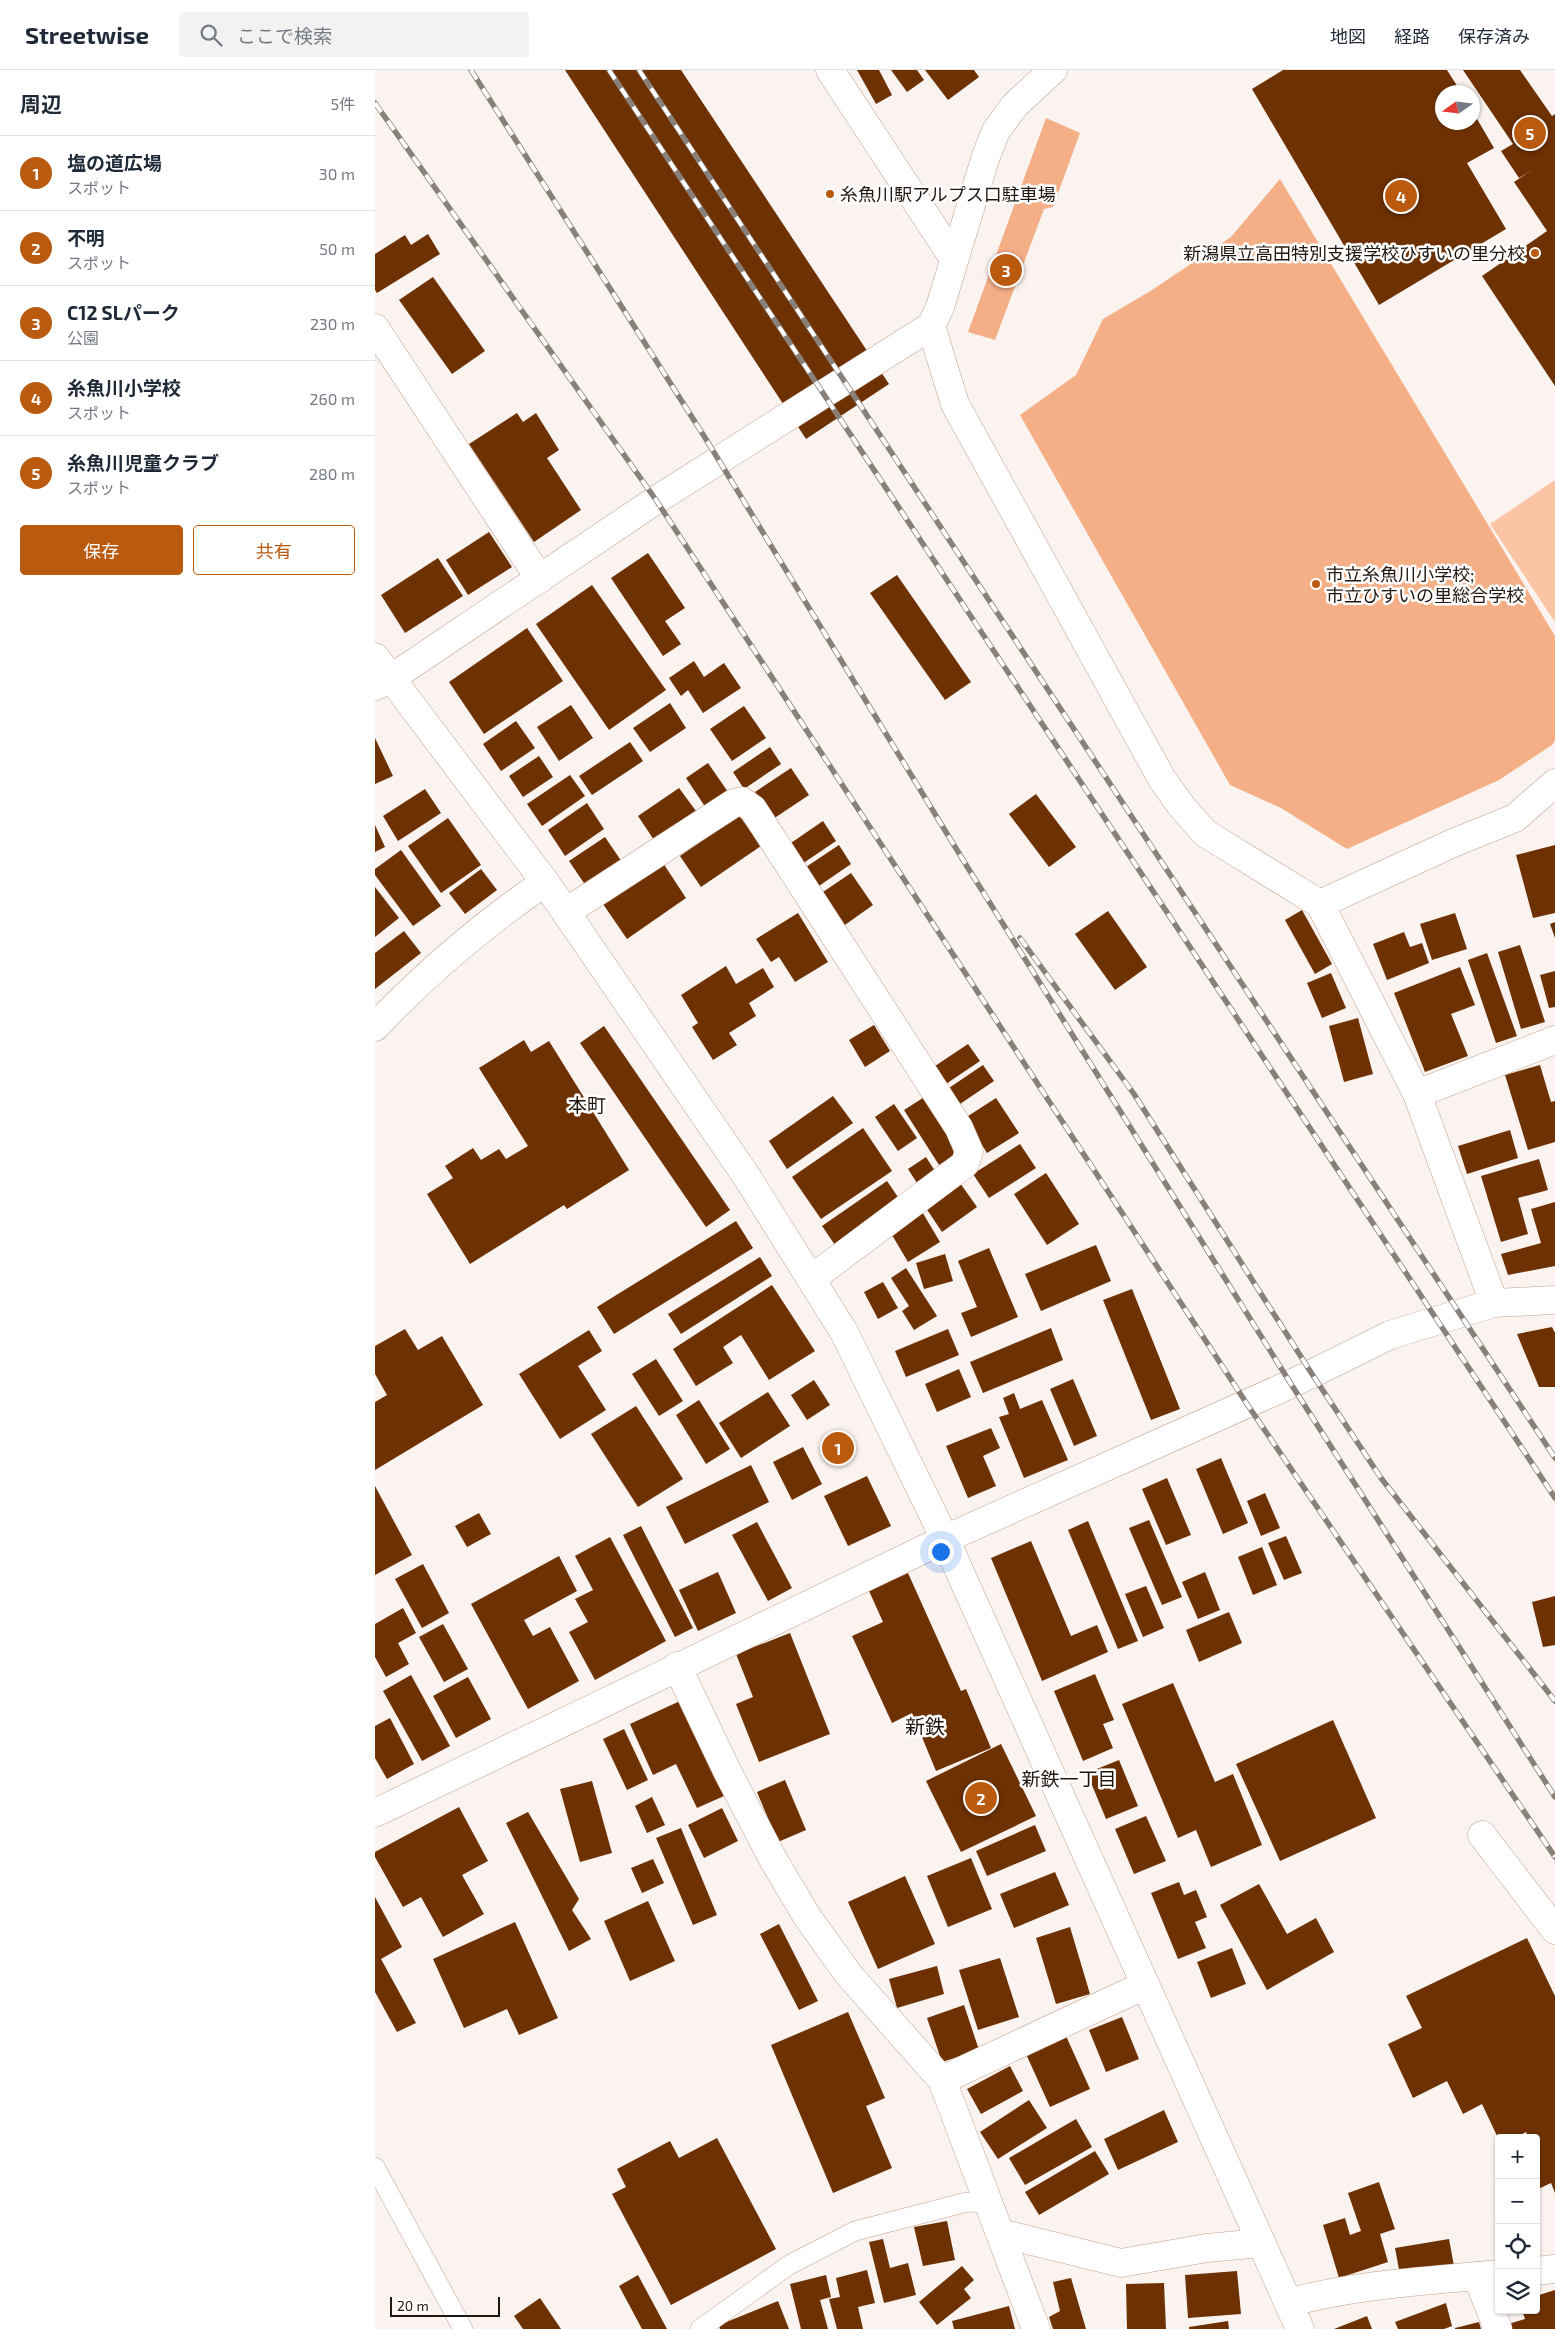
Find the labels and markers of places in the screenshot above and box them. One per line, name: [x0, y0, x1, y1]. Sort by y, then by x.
pin: 5: [1514, 114, 1546, 152]
pin: 4: [1385, 177, 1417, 215]
place label: 糸魚川駅アルプス口駐車場: [840, 183, 1056, 205]
marker: 糸魚川駅アルプス口駐車場: [824, 188, 836, 200]
place label: 新潟県立高田特別支援学校ひすいの里分校: [1183, 242, 1525, 264]
marker: 新潟県立高田特別支援学校ひすいの里分校: [1529, 247, 1541, 259]
pin: 3: [990, 251, 1022, 289]
place label: 市立糸魚川小学校; 市立ひすいの里総合学校: [1326, 563, 1524, 606]
marker: 市立糸魚川小学校; 市立ひすいの里総合学校: [1310, 578, 1322, 590]
pin: 1: [822, 1429, 854, 1467]
pin: 2: [965, 1779, 997, 1817]

